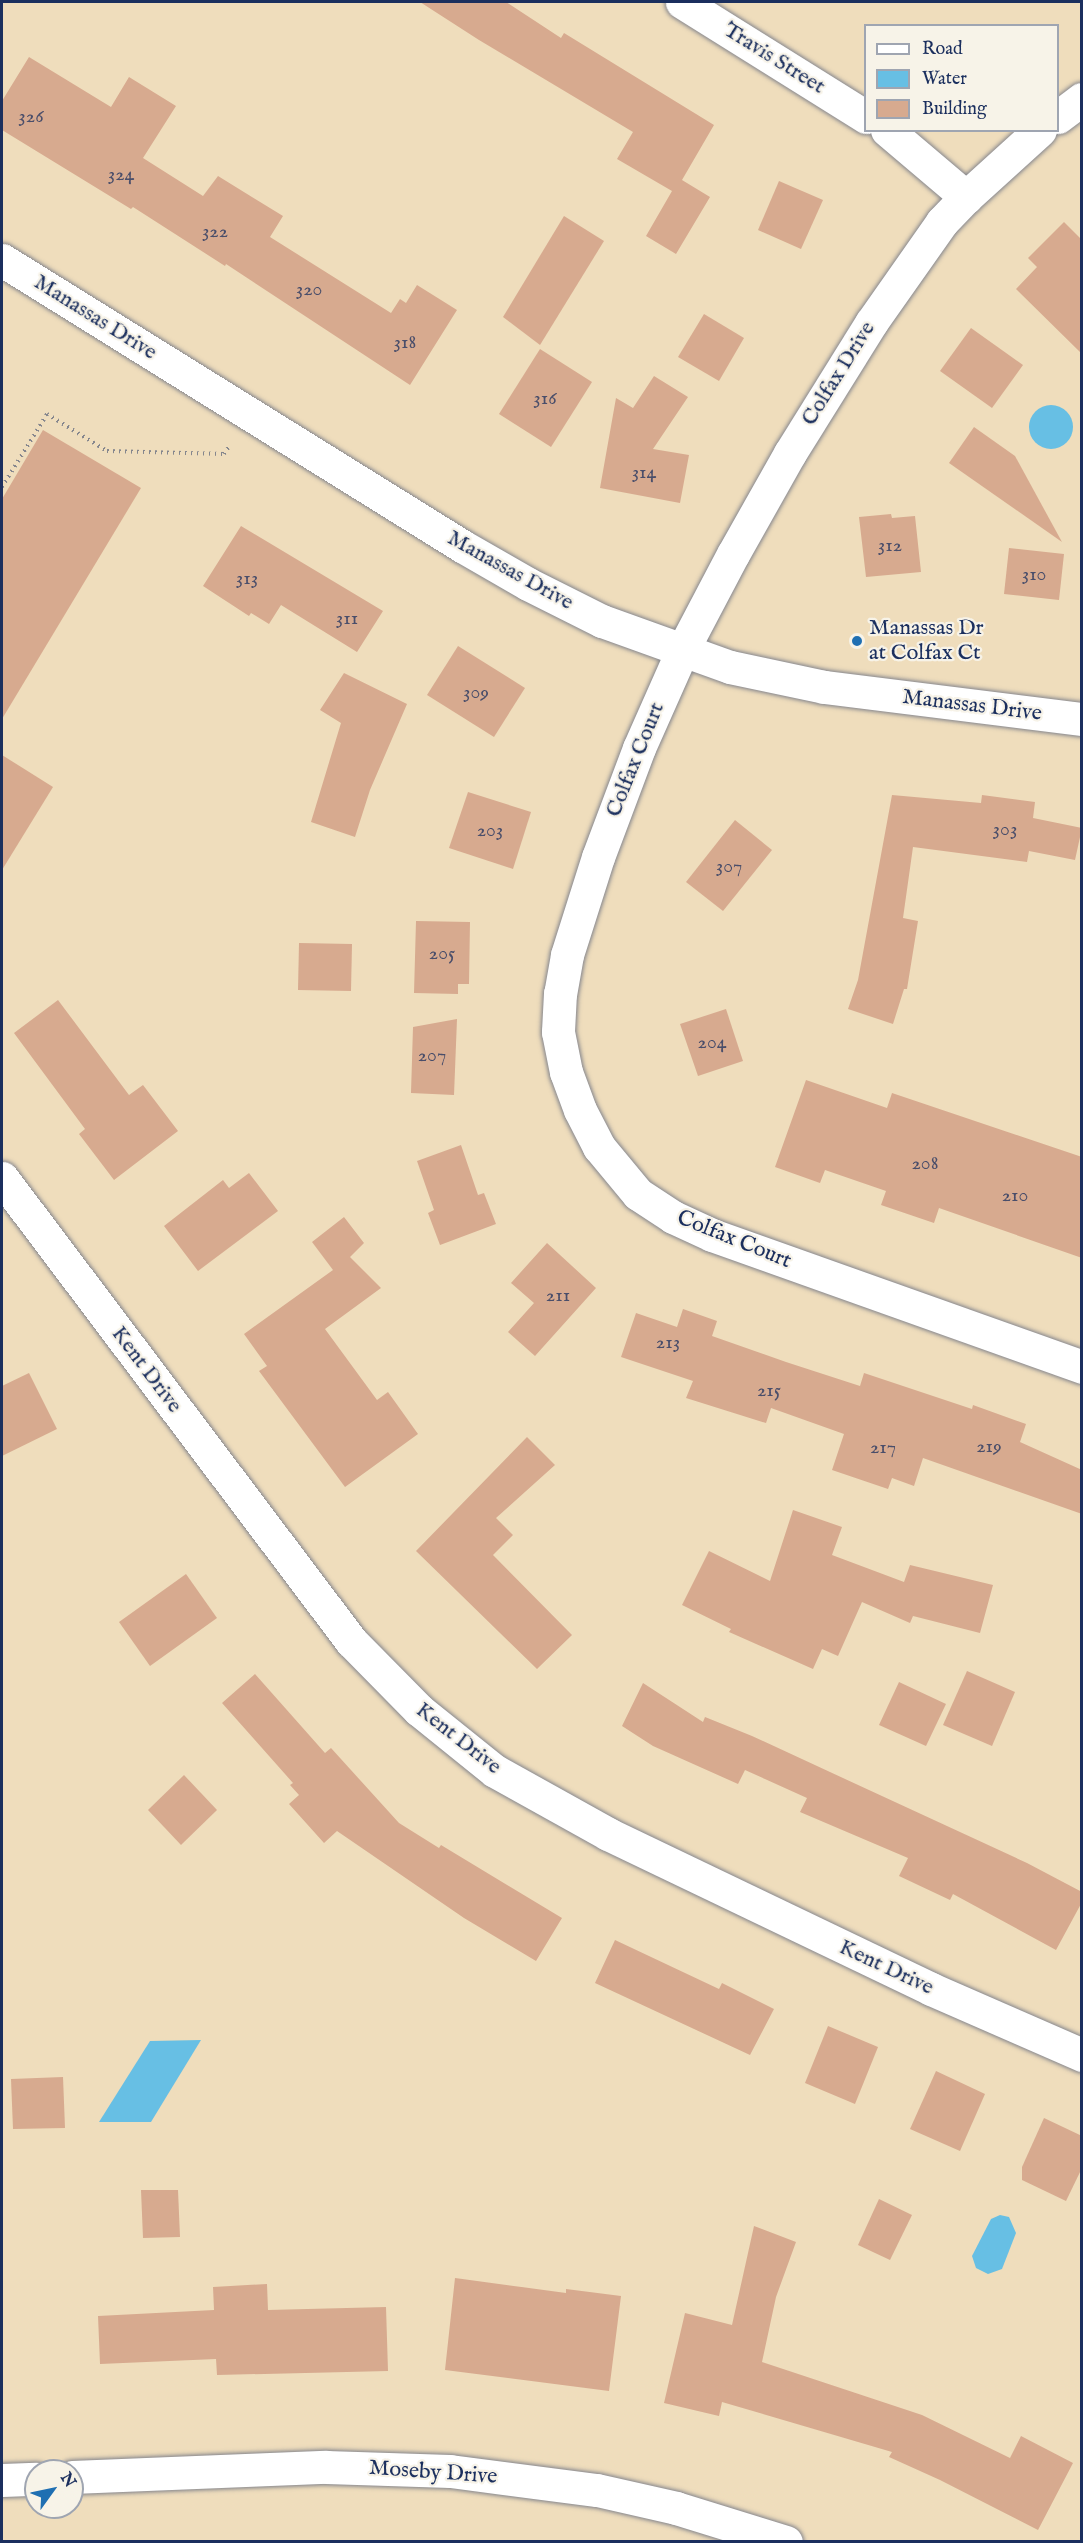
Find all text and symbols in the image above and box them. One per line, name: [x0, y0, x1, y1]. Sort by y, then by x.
street label: Travis Street: [718, 17, 830, 101]
legend: [864, 24, 1059, 132]
text: Road: [922, 38, 963, 61]
text: Water: [922, 68, 967, 91]
text: Building: [922, 98, 987, 121]
house number: 326: [18, 104, 44, 128]
house number: 324: [108, 162, 134, 186]
house number: 322: [202, 219, 228, 243]
street label: Manassas Drive: [29, 270, 161, 366]
house number: 320: [296, 277, 322, 301]
street label: Colfax Drive: [797, 317, 881, 431]
house number: 318: [394, 330, 416, 354]
house number: 316: [533, 386, 557, 410]
house number: 314: [632, 460, 656, 484]
street label: Manassas Drive: [442, 525, 578, 617]
house number: 312: [878, 533, 902, 557]
house number: 310: [1022, 562, 1046, 586]
house number: 313: [236, 566, 258, 590]
house number: 311: [336, 606, 358, 630]
place label: Manassas Dr at Colfax Ct: [869, 615, 984, 666]
marker: Manassas Dr at Colfax Ct: [850, 634, 864, 648]
house number: 309: [463, 680, 489, 704]
street label: Manassas Drive: [901, 684, 1043, 728]
street label: Colfax Court: [601, 699, 671, 821]
house number: 303: [993, 817, 1017, 841]
house number: 203: [477, 818, 503, 842]
house number: 307: [716, 854, 742, 878]
house number: 205: [429, 941, 455, 965]
house number: 204: [697, 1030, 727, 1054]
house number: 207: [418, 1043, 446, 1067]
house number: 208: [911, 1151, 939, 1175]
house number: 210: [1002, 1183, 1028, 1207]
street label: Colfax Court: [673, 1205, 795, 1275]
house number: 211: [546, 1283, 570, 1307]
street label: Kent Drive: [105, 1322, 187, 1418]
house number: 213: [656, 1330, 680, 1354]
house number: 215: [757, 1378, 781, 1402]
house number: 219: [976, 1434, 1002, 1458]
house number: 217: [870, 1435, 896, 1459]
street label: Kent Drive: [410, 1697, 506, 1781]
street label: Kent Drive: [835, 1935, 937, 2001]
street label: Moseby Drive: [368, 2455, 498, 2491]
north arrow: [24, 2459, 84, 2519]
text: N: [55, 2469, 80, 2492]

